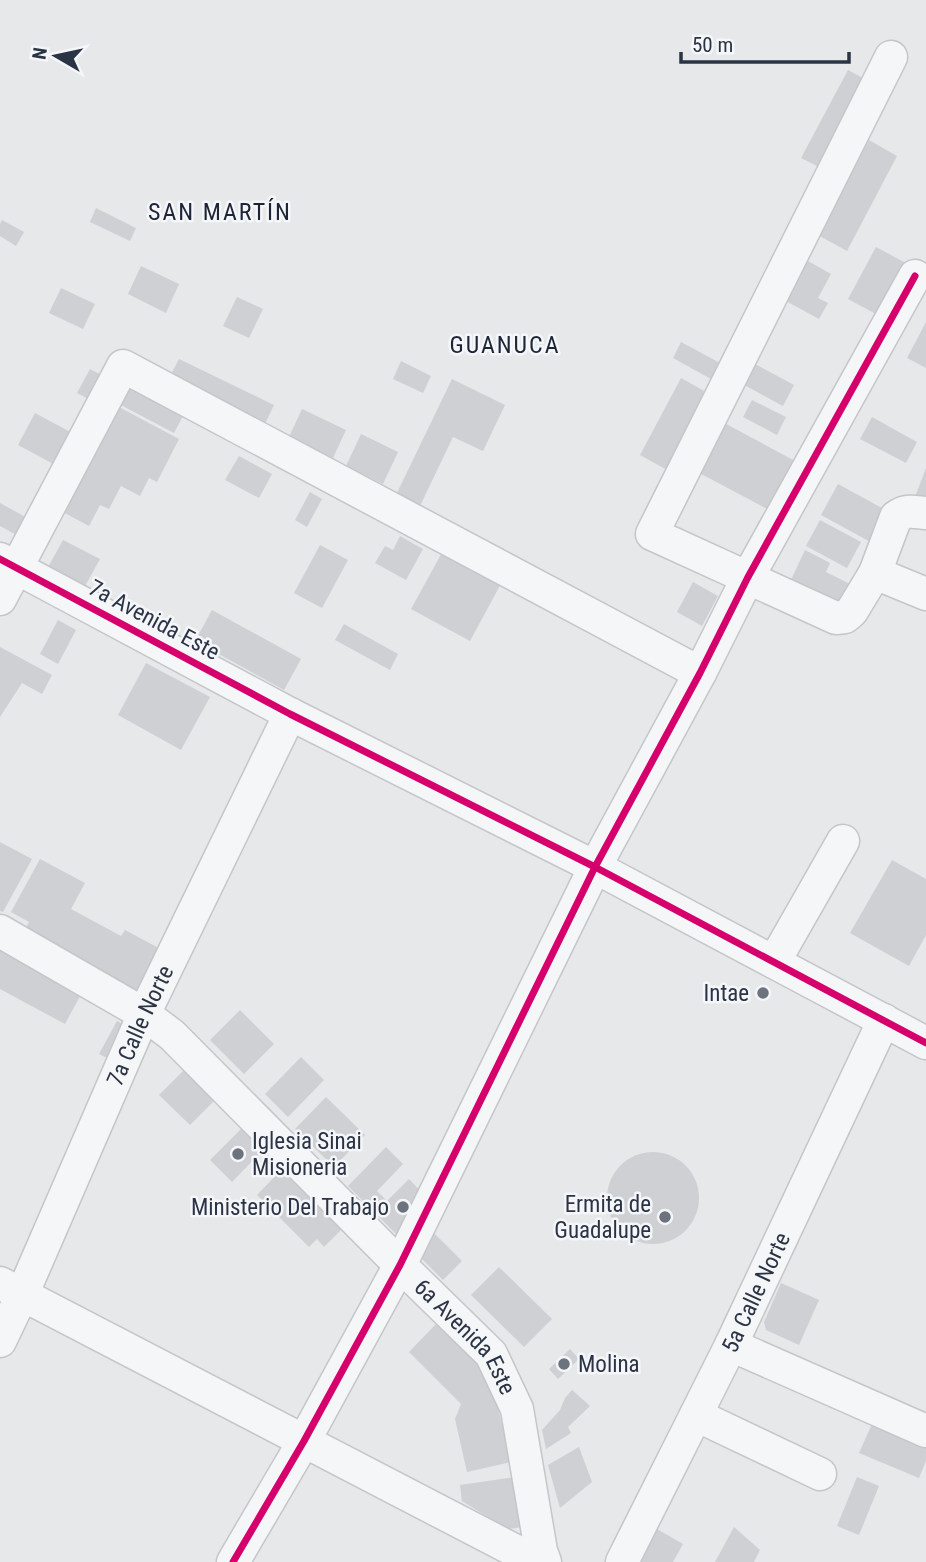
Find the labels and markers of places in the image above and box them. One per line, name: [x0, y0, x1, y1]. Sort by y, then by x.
place label: Intae: [704, 980, 749, 1007]
marker: Intae: [755, 985, 771, 1001]
place label: Iglesia Sinai Misioneria: [252, 1128, 362, 1181]
marker: Iglesia Sinai Misioneria: [230, 1146, 246, 1162]
place label: Ermita de Guadalupe: [554, 1191, 651, 1244]
place label: Ministerio Del Trabajo: [191, 1194, 389, 1221]
marker: Ministerio Del Trabajo: [395, 1199, 411, 1215]
marker: Ermita de Guadalupe: [657, 1209, 673, 1225]
place label: Molina: [578, 1351, 640, 1378]
marker: Molina: [556, 1356, 572, 1372]

